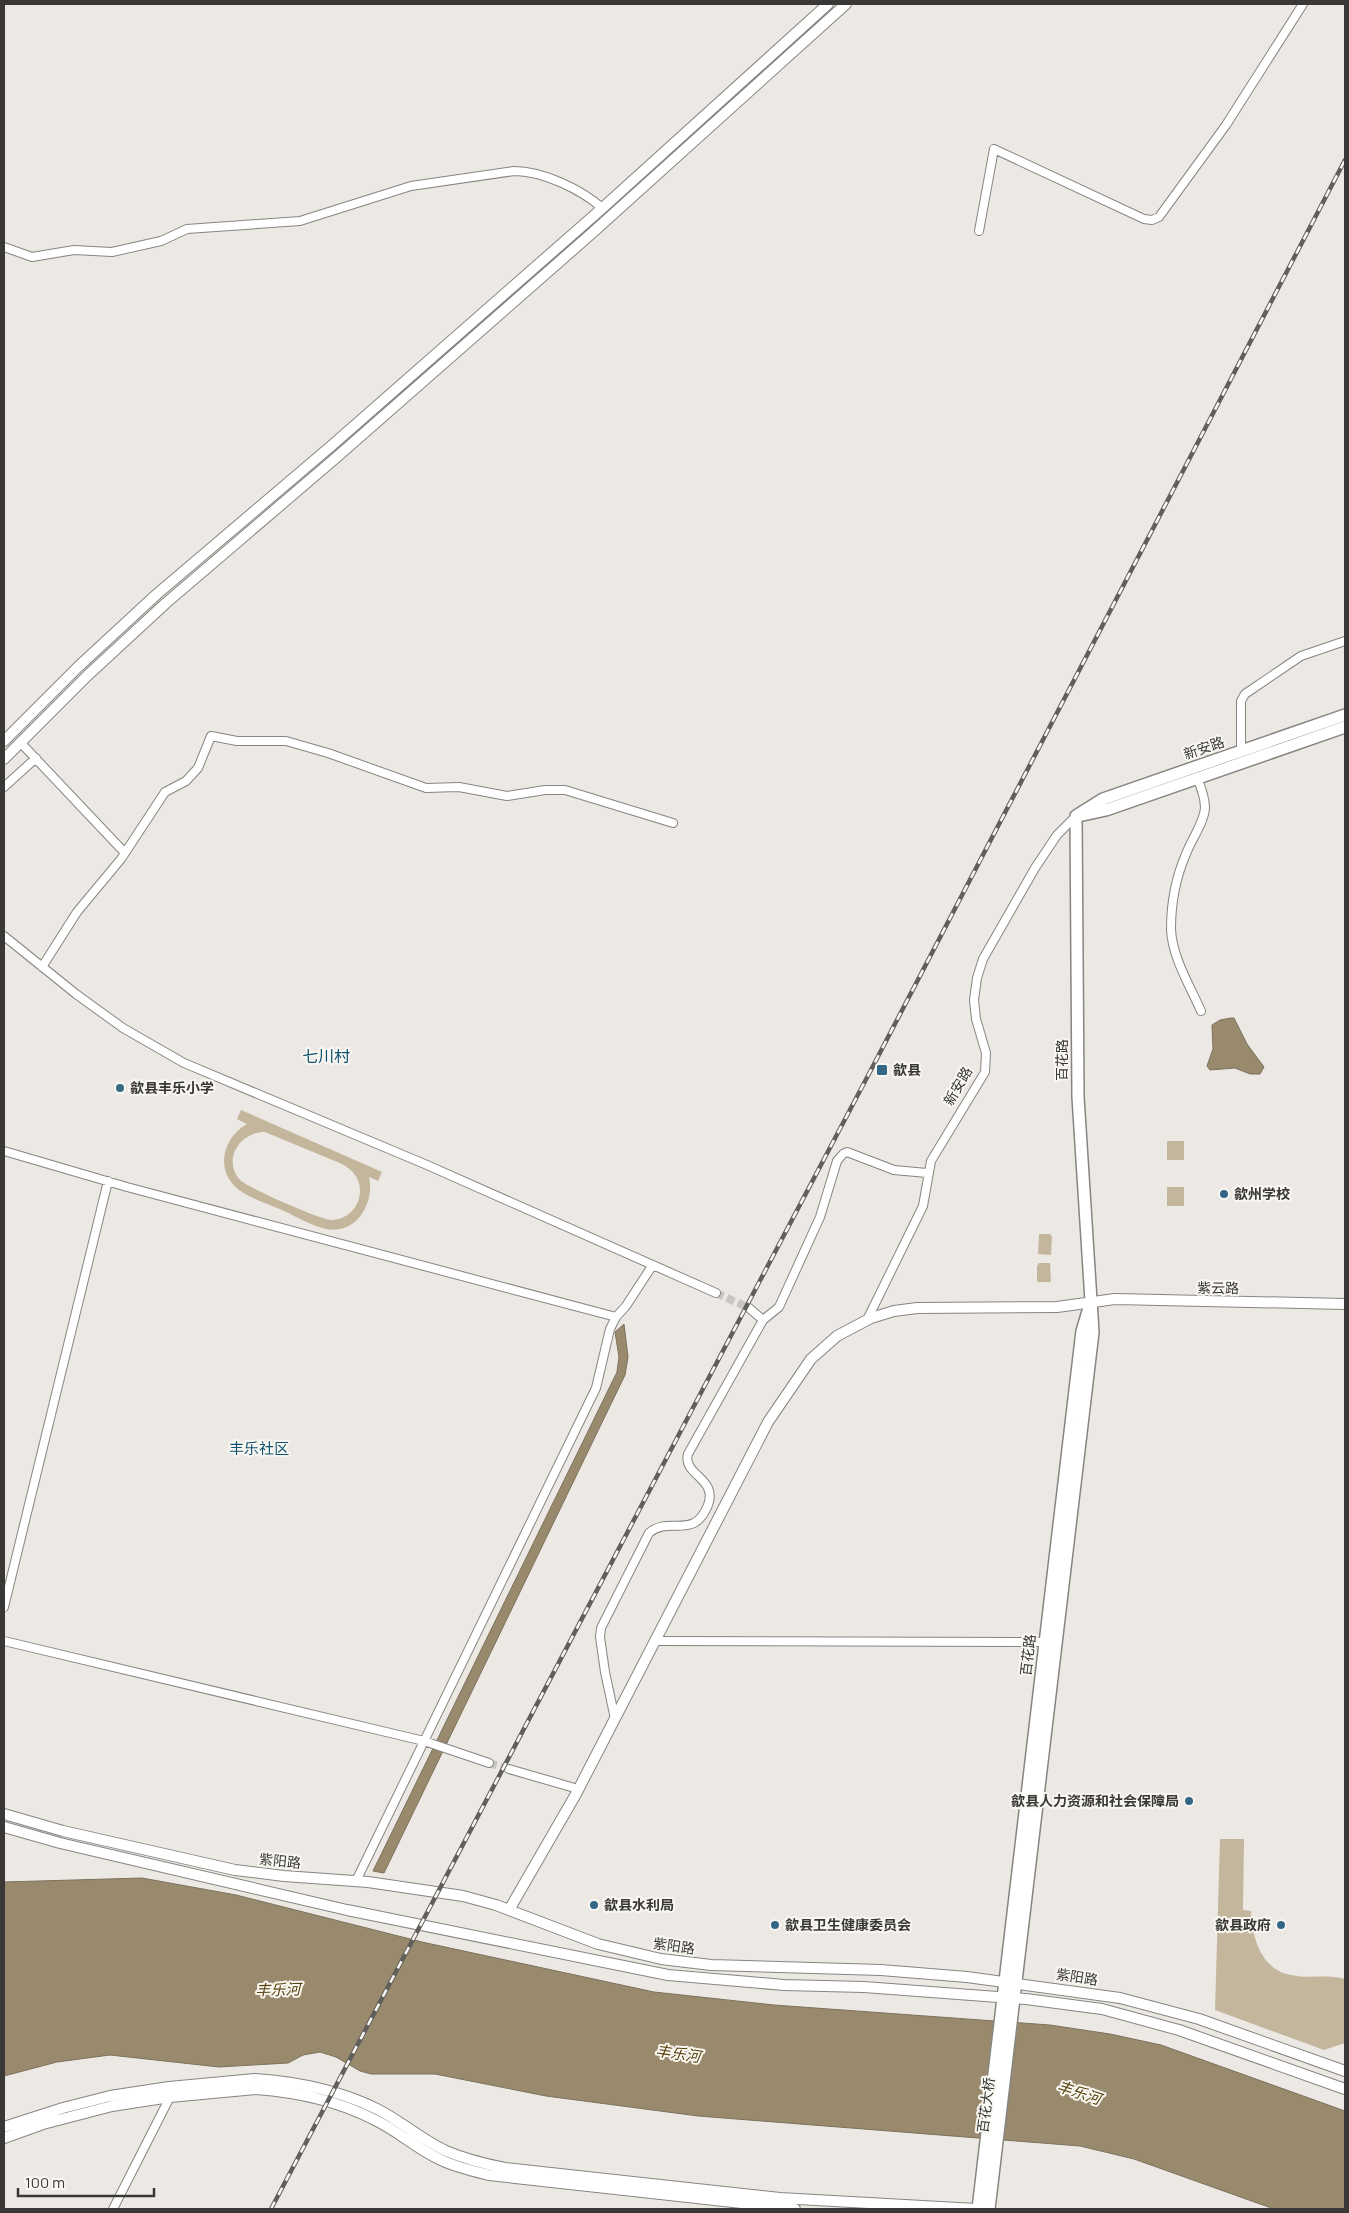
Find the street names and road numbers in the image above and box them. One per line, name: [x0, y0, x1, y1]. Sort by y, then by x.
street label: 新安路: [1181, 732, 1227, 763]
street label: 百花路: [1052, 1039, 1071, 1081]
street label: 新安路: [939, 1063, 976, 1109]
street label: 紫云路: [1197, 1278, 1239, 1297]
street label: 百花路: [1016, 1633, 1039, 1677]
street label: 紫阳路: [258, 1849, 302, 1872]
street label: 紫阳路: [652, 1933, 696, 1958]
street label: 紫阳路: [1055, 1964, 1099, 1989]
street label: 百花大桥: [973, 2076, 998, 2134]

